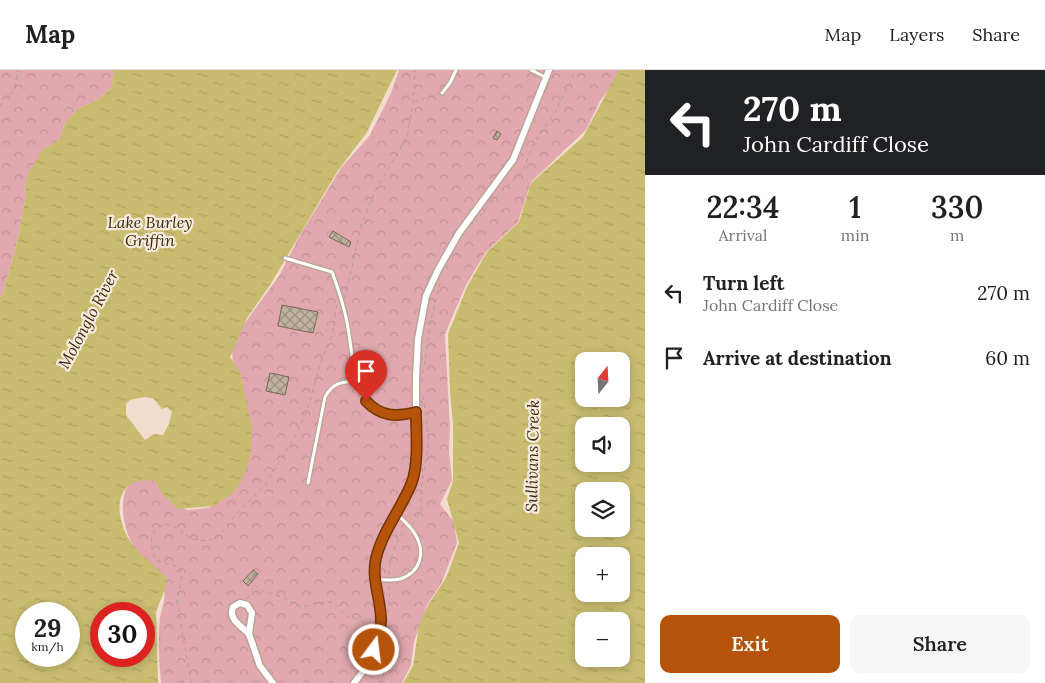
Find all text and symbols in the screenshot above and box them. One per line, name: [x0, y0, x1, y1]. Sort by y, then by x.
text: Map: [25, 19, 75, 50]
text: Map: [825, 23, 861, 46]
text: Layers: [889, 23, 944, 46]
text: Share: [972, 23, 1020, 46]
text: 270 m: [743, 86, 842, 131]
icon: left: [660, 90, 725, 155]
text: John Cardiff Close: [743, 130, 929, 158]
text: 22:34: [707, 188, 779, 226]
text: 1: [849, 188, 861, 226]
text: 330: [931, 188, 983, 226]
water label: Lake Burley Griffin: [107, 212, 193, 250]
text: Arrival: [718, 225, 767, 245]
text: min: [841, 225, 869, 245]
text: m: [950, 225, 964, 245]
water label: Molonglo River: [53, 265, 123, 372]
text: Turn left: [703, 271, 784, 295]
icon: left: [660, 279, 688, 307]
text: 270 m: [977, 281, 1030, 305]
text: John Cardiff Close: [703, 295, 838, 315]
icon: arrive: [660, 344, 688, 372]
text: Arrive at destination: [703, 346, 892, 370]
text: 60 m: [985, 346, 1030, 370]
pin: [345, 350, 387, 401]
north arrow: [575, 352, 630, 408]
map controls: [575, 352, 630, 667]
icon: arrive: [352, 357, 380, 385]
water label: Sullivans Creek: [521, 400, 543, 512]
button: sound: [575, 417, 630, 472]
button: layers: [575, 482, 630, 537]
button: +: [575, 547, 630, 602]
speed limit sign: 30: [90, 602, 155, 667]
text: 29: [34, 612, 61, 644]
button: −: [575, 612, 630, 667]
button: Exit: [660, 615, 840, 673]
button: Share: [850, 615, 1030, 673]
position arrow: [347, 623, 399, 675]
text: km/h: [31, 639, 64, 654]

